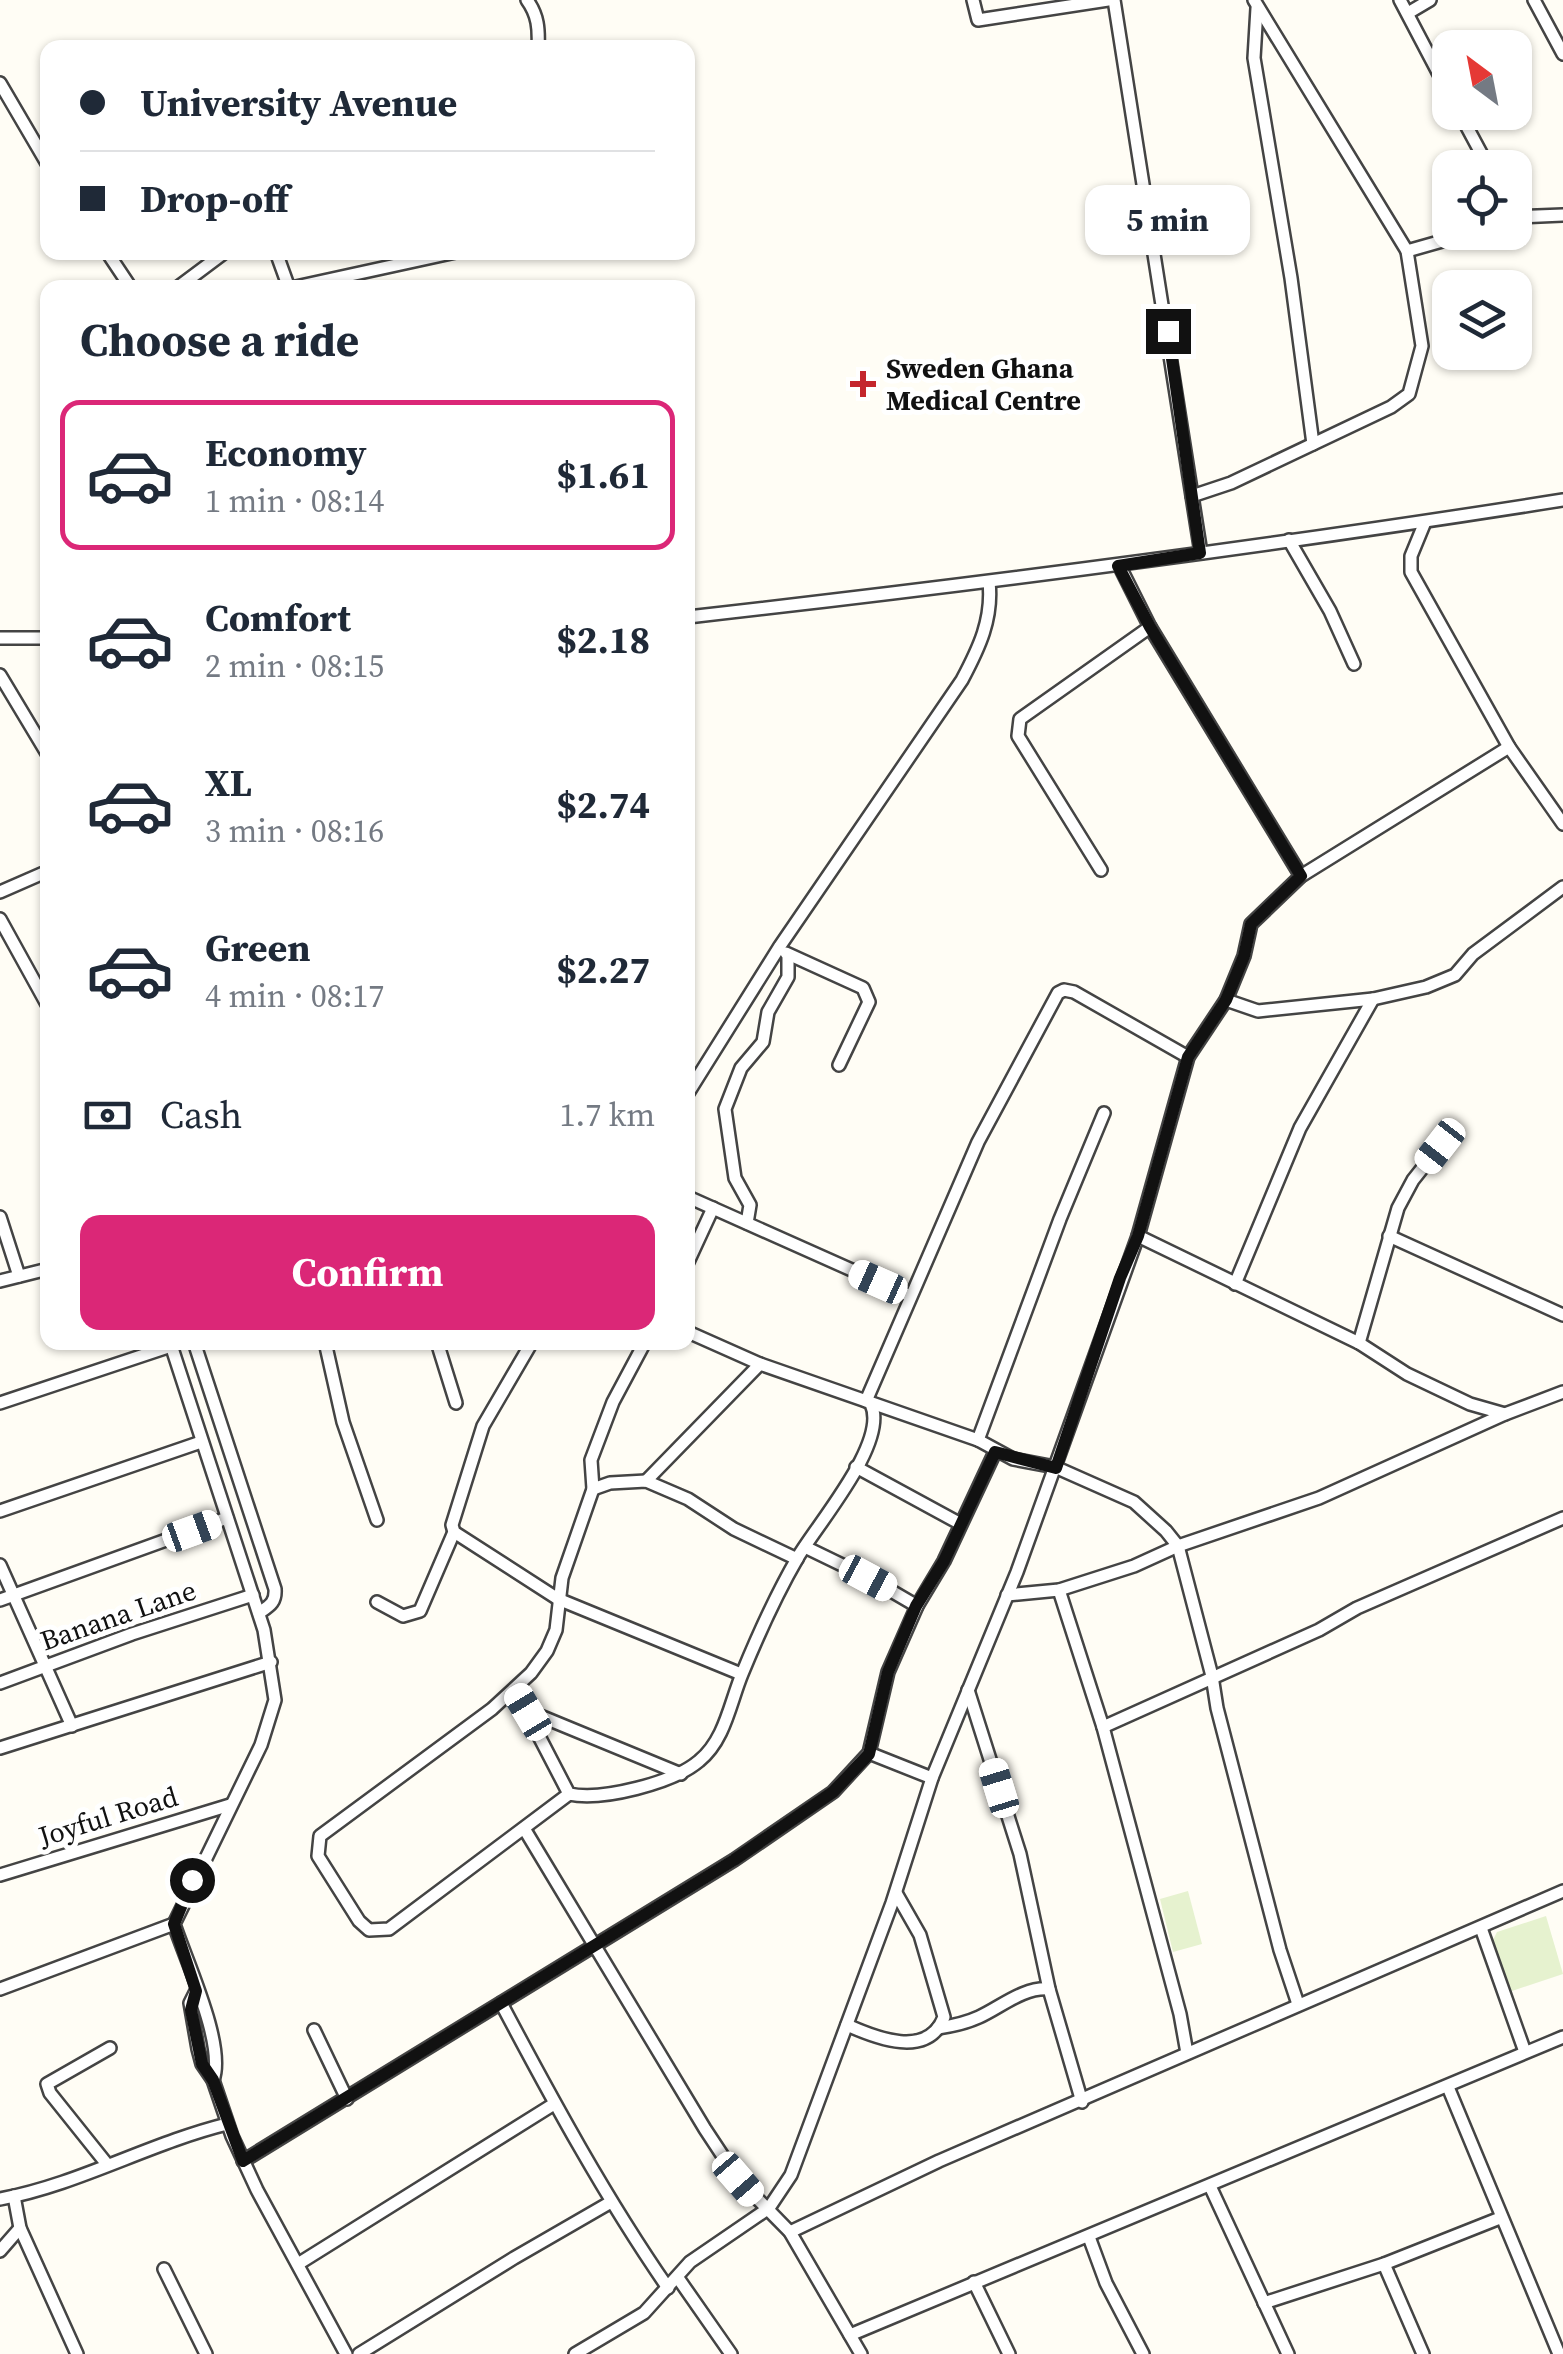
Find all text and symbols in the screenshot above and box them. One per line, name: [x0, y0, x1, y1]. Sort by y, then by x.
north arrow: [1432, 30, 1532, 130]
map controls: [1432, 30, 1532, 370]
text: University Avenue: [140, 77, 457, 129]
button: locate: [1432, 150, 1532, 250]
text: Drop-off: [140, 173, 289, 225]
callout: 5 min: [1086, 186, 1250, 256]
text: 5 min: [1126, 198, 1209, 242]
button: layers: [1432, 270, 1532, 370]
text: Choose a ride: [80, 309, 359, 371]
route end: [1146, 309, 1191, 354]
place label: Sweden Ghana Medical Centre: [886, 349, 1081, 419]
marker: Sweden Ghana Medical Centre: [850, 371, 876, 397]
text: Economy: [205, 427, 367, 479]
icon: car: [85, 430, 175, 520]
text: $1.61: [556, 449, 650, 501]
text: 1 min · 08:14: [205, 479, 384, 523]
text: Comfort: [205, 592, 351, 644]
icon: car: [85, 595, 175, 685]
text: $2.18: [556, 614, 650, 666]
text: 2 min · 08:15: [205, 644, 384, 688]
text: XL: [205, 757, 252, 809]
icon: car: [85, 760, 175, 850]
text: $2.74: [556, 779, 650, 831]
text: 3 min · 08:16: [205, 809, 384, 853]
text: Green: [205, 922, 311, 974]
icon: car: [85, 925, 175, 1015]
text: $2.27: [556, 944, 650, 996]
text: 4 min · 08:17: [205, 974, 384, 1018]
icon: cash: [80, 1088, 135, 1143]
text: Cash: [160, 1089, 242, 1141]
text: 1.7 km: [560, 1093, 655, 1137]
car: [1410, 1113, 1470, 1179]
button: Confirm: [80, 1215, 655, 1330]
car: [844, 1256, 912, 1308]
car: [159, 1507, 225, 1555]
car: [834, 1551, 902, 1605]
street label: Banana Lane: [35, 1571, 201, 1659]
car: [500, 1679, 556, 1745]
car: [976, 1755, 1022, 1821]
street label: Joyful Road: [33, 1777, 182, 1855]
route start: [170, 1858, 215, 1903]
car: [707, 2147, 769, 2211]

